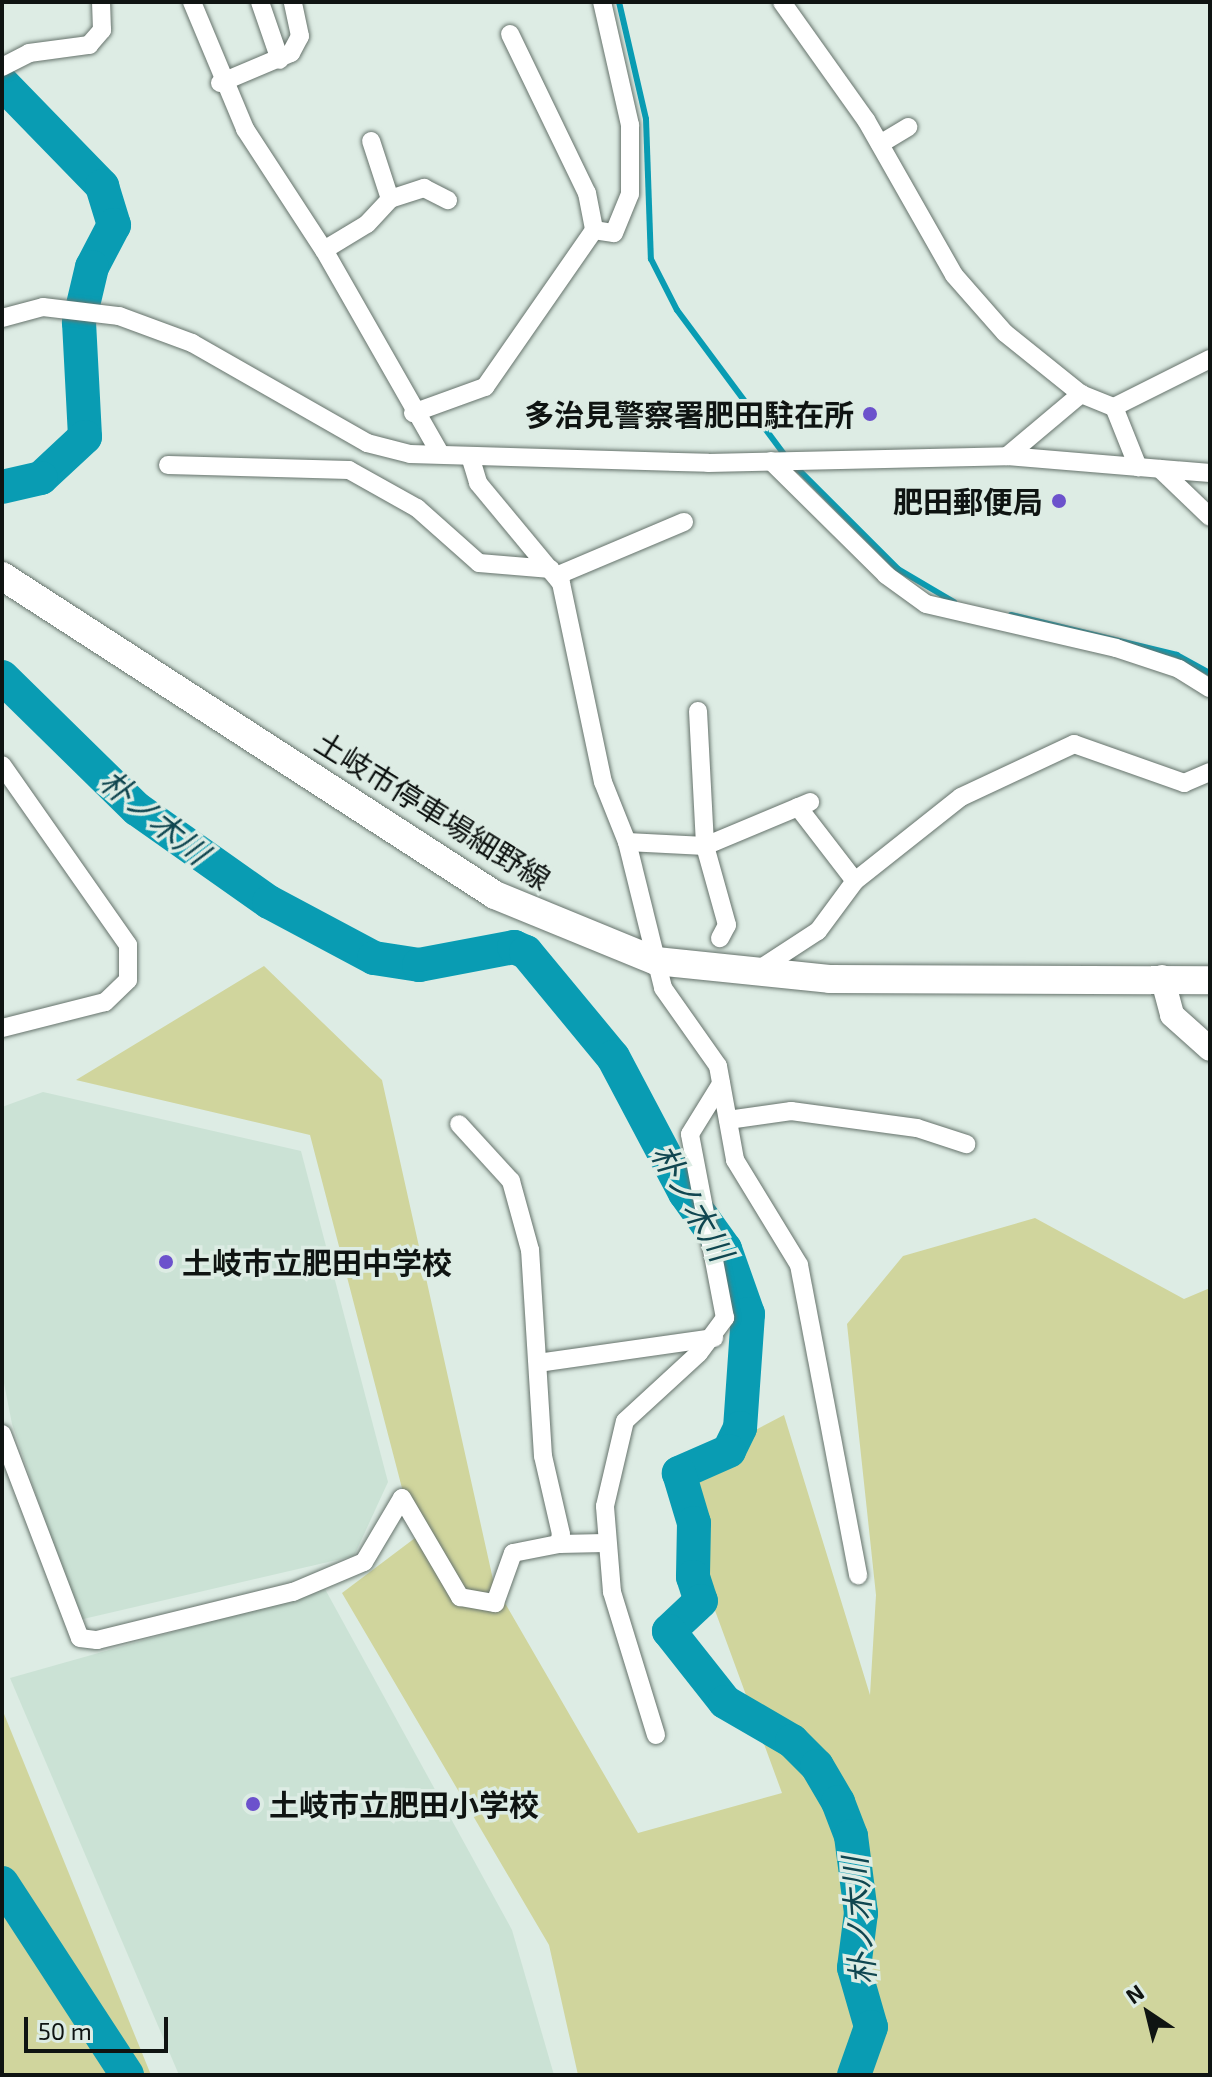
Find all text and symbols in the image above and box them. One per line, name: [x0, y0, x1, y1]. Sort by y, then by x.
place label: 多治見警察署肥田駐在所: [524, 396, 854, 432]
marker: 多治見警察署肥田駐在所: [861, 405, 879, 423]
place label: 肥田郵便局: [893, 483, 1043, 519]
marker: 肥田郵便局: [1050, 492, 1068, 510]
street label: 土岐市停車場細野線: [309, 723, 557, 897]
water label: 朴ノ木川: [93, 761, 217, 871]
water label: 朴ノ木川: [644, 1137, 742, 1267]
place label: 土岐市立肥田中学校: [182, 1244, 452, 1280]
marker: 土岐市立肥田中学校: [157, 1253, 175, 1271]
place label: 土岐市立肥田小学校: [269, 1786, 539, 1822]
marker: 土岐市立肥田小学校: [244, 1795, 262, 1813]
water label: 朴ノ木川: [834, 1856, 882, 1986]
north arrow: [1108, 1973, 1188, 2053]
text: N: [1120, 1978, 1148, 2009]
scale bar: [28, 2001, 172, 2051]
text: 50 m: [38, 2016, 92, 2045]

